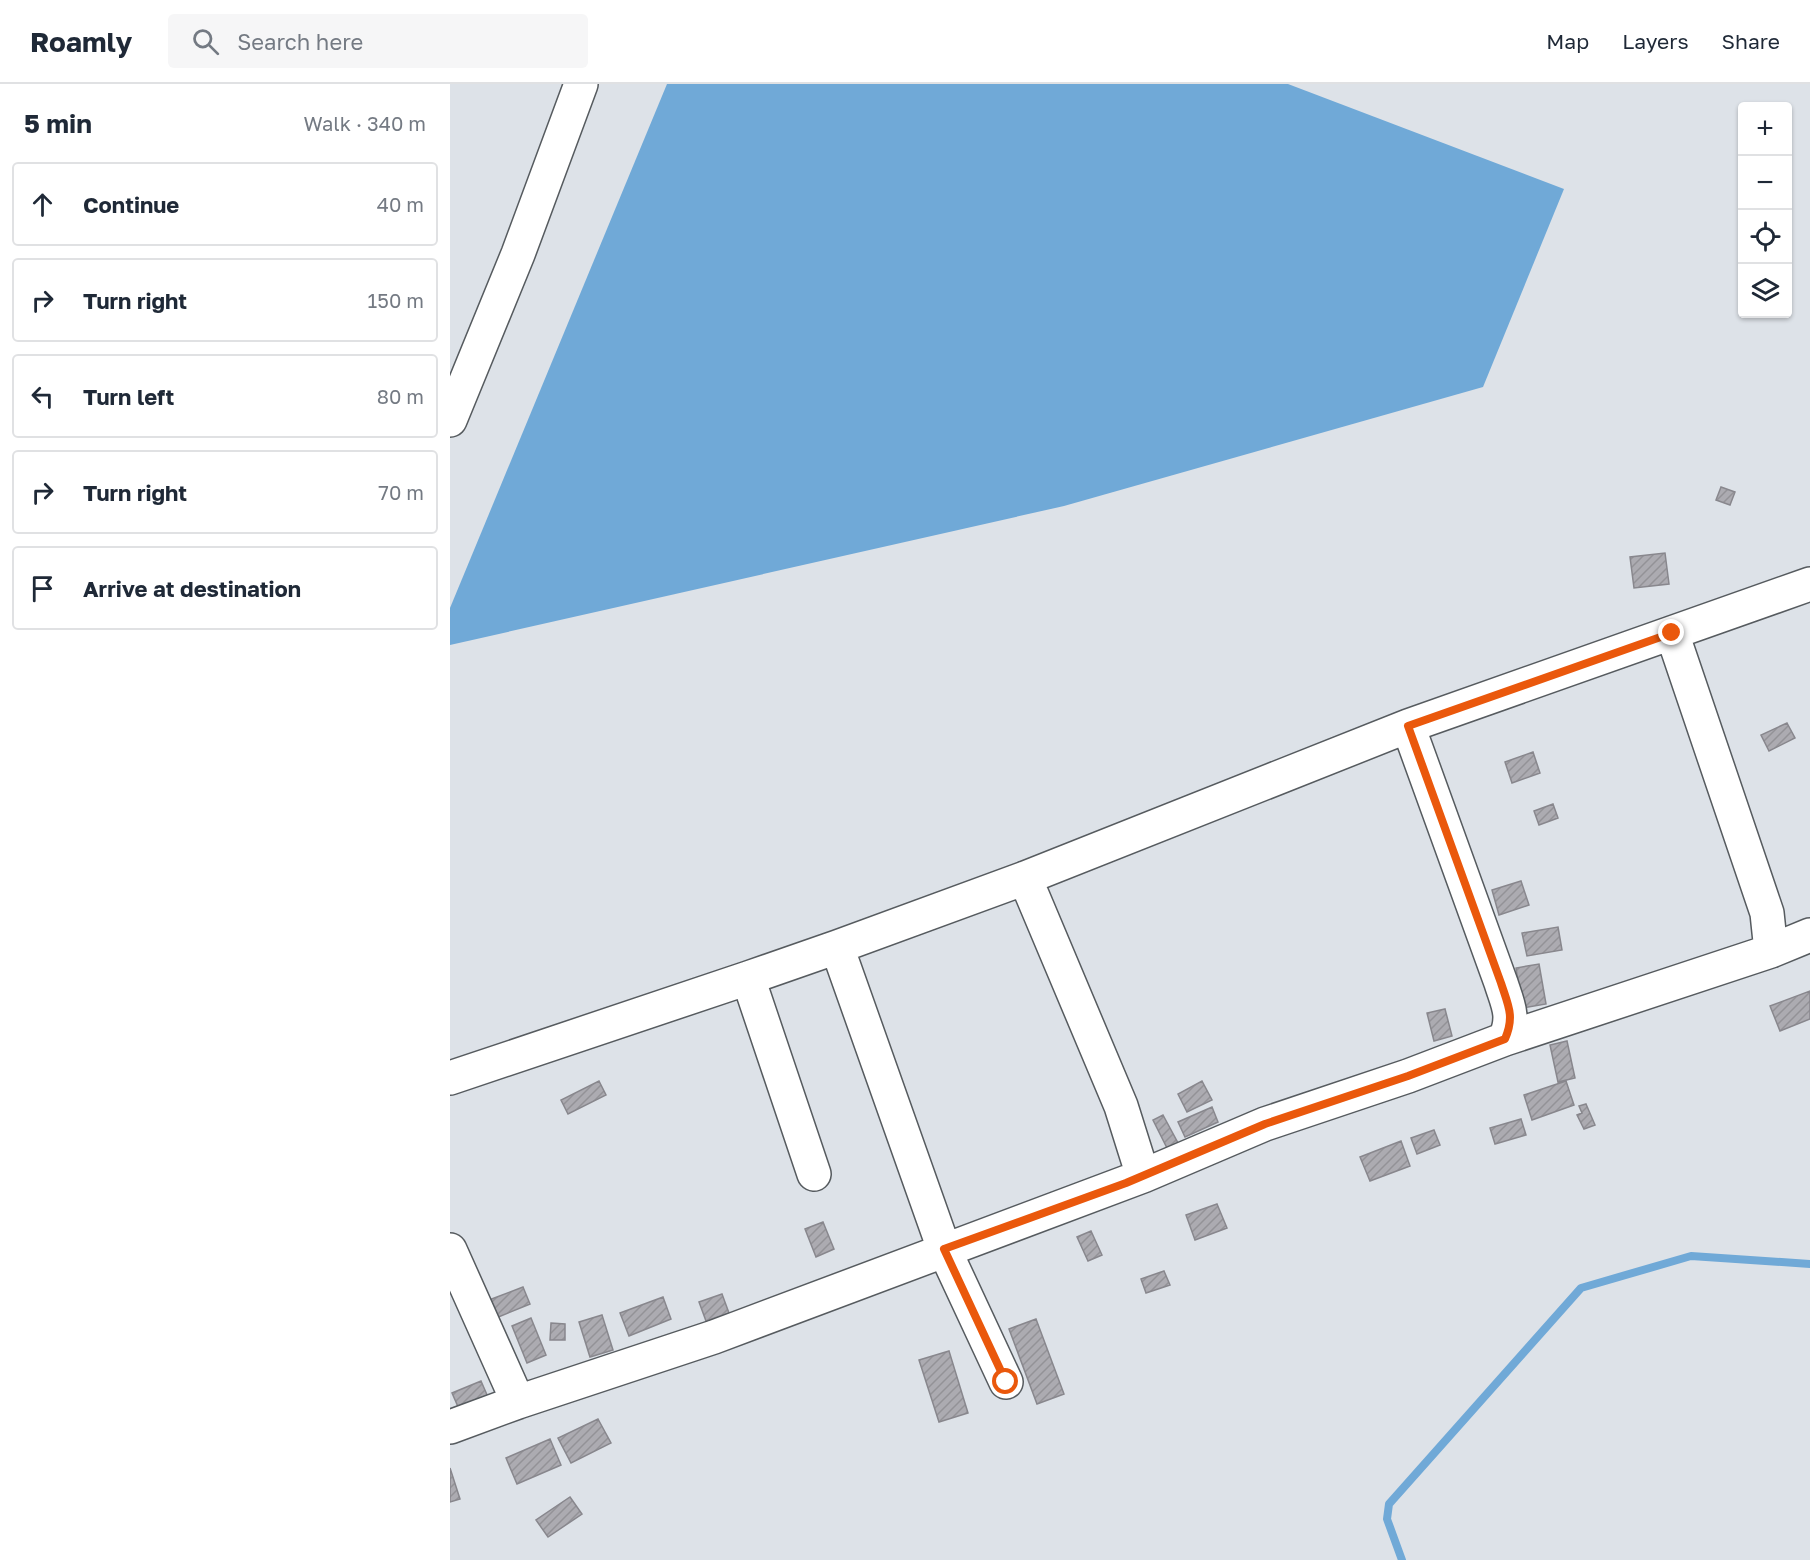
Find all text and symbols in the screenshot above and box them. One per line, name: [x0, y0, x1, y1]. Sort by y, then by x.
search box: [168, 14, 588, 68]
text: Roamly: [30, 25, 132, 58]
icon: search: [189, 25, 222, 58]
text: Search here: [237, 28, 363, 55]
text: Map: [1546, 28, 1589, 54]
text: Layers: [1622, 28, 1689, 54]
text: Share: [1722, 28, 1780, 54]
map controls: [1738, 102, 1792, 318]
button: +: [1738, 102, 1792, 156]
text: 5 min: [24, 108, 92, 139]
text: Walk · 340 m: [304, 111, 426, 135]
button: −: [1738, 156, 1792, 210]
icon: ahead: [26, 188, 59, 221]
text: Continue: [83, 191, 179, 218]
text: 40 m: [377, 192, 424, 216]
button: locate: [1738, 210, 1792, 264]
button: layers: [1738, 264, 1792, 318]
icon: right: [26, 284, 59, 317]
text: Turn right: [83, 287, 187, 314]
text: 150 m: [368, 288, 424, 312]
icon: left: [26, 380, 59, 413]
text: Turn left: [83, 383, 174, 410]
text: 80 m: [377, 384, 424, 408]
icon: right: [26, 476, 59, 509]
text: Turn right: [83, 479, 187, 506]
text: 70 m: [378, 480, 424, 504]
icon: arrive: [26, 572, 59, 605]
text: Arrive at destination: [83, 575, 301, 602]
route end: [1658, 619, 1684, 645]
route start: [992, 1368, 1018, 1394]

